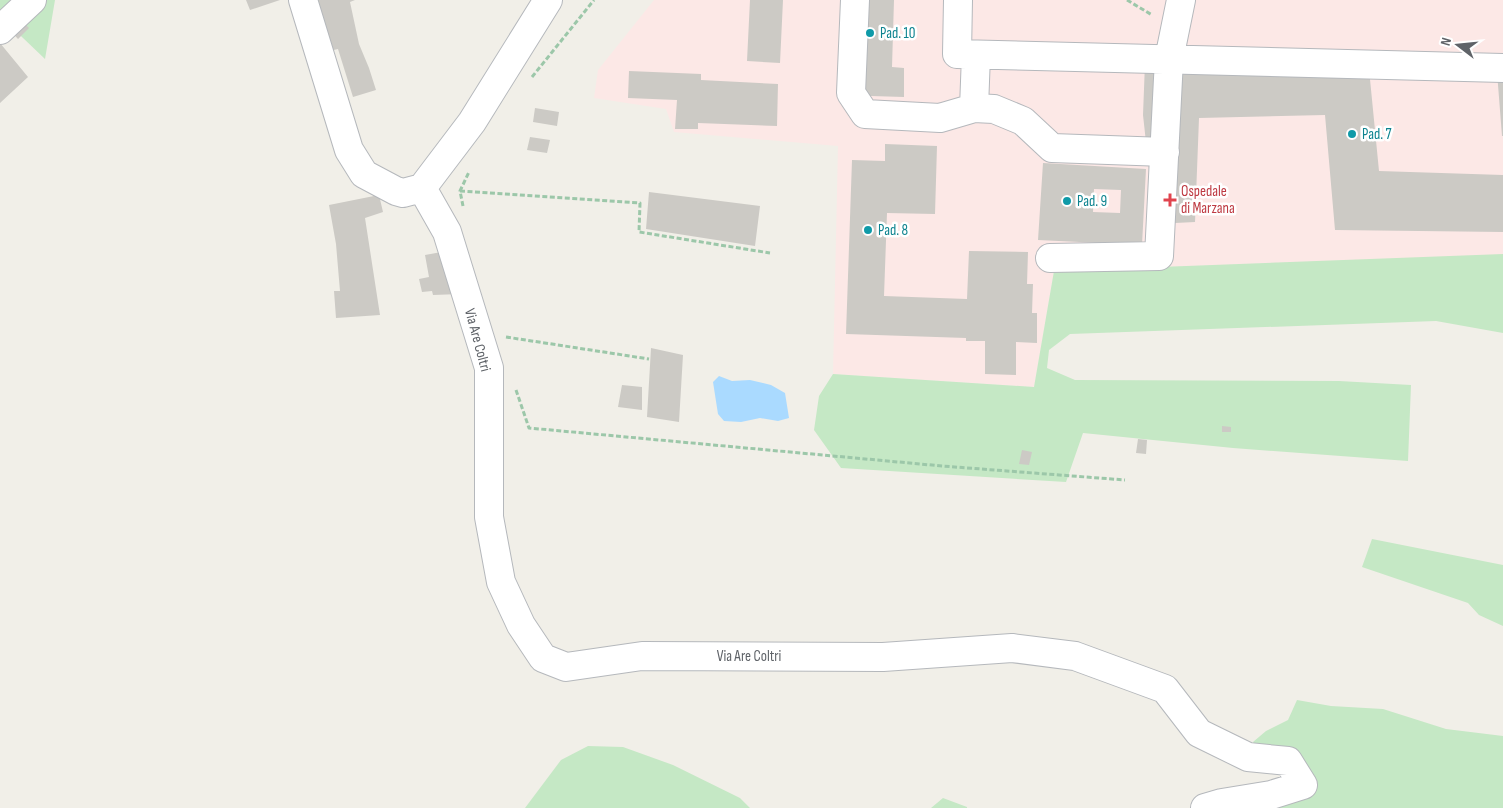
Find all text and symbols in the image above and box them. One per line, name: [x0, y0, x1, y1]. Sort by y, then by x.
north arrow: [1433, 20, 1483, 70]
place label: Pad. 10: [880, 24, 915, 43]
marker: Pad. 10: [864, 27, 876, 39]
text: N: [1437, 36, 1455, 47]
place label: Pad. 7: [1362, 125, 1391, 144]
marker: Pad. 7: [1346, 128, 1358, 140]
place label: Ospedale di Marzana: [1181, 182, 1235, 218]
place label: Pad. 9: [1077, 192, 1107, 211]
marker: Ospedale di Marzana: [1163, 193, 1177, 207]
marker: Pad. 9: [1061, 195, 1073, 207]
place label: Pad. 8: [878, 221, 908, 240]
marker: Pad. 8: [862, 224, 874, 236]
street label: Via Are Coltri: [460, 306, 495, 374]
street label: Via Are Coltri: [717, 647, 782, 666]

